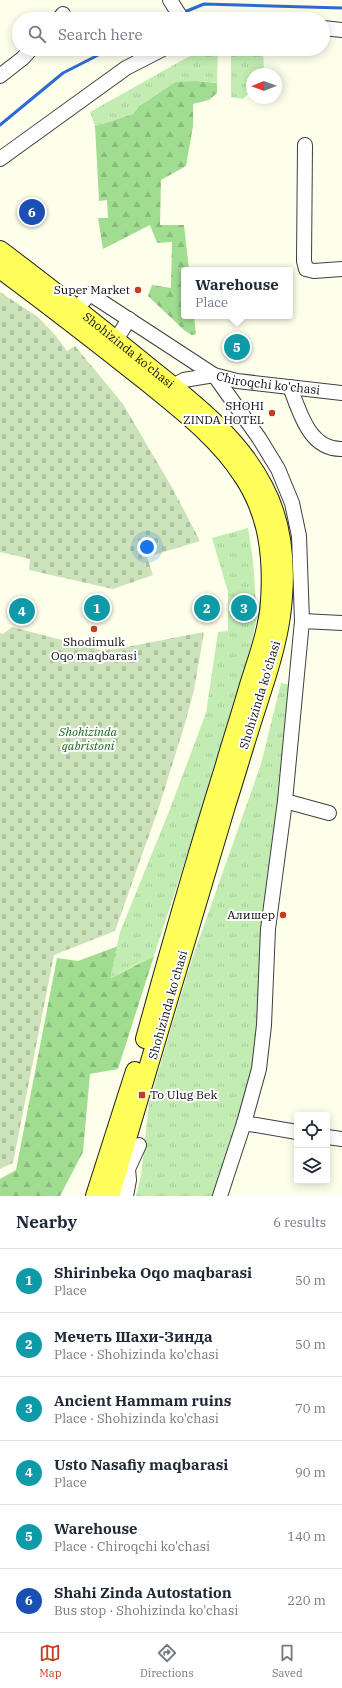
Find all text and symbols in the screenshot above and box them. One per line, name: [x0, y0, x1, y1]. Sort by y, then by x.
search box: [12, 12, 330, 56]
icon: search: [26, 23, 48, 45]
text: Search here: [58, 25, 143, 44]
north arrow: [246, 68, 282, 104]
pin: 6: [19, 197, 45, 227]
popup: [181, 267, 293, 319]
text: Warehouse: [195, 275, 279, 294]
place label: Super Market: [54, 282, 130, 297]
marker: Super Market: [133, 285, 143, 295]
text: Place: [195, 294, 228, 311]
street label: Shohizinda ko'chasi: [80, 309, 178, 391]
pin: 5: [224, 332, 250, 362]
street label: Chiroqchi ko'chasi: [215, 368, 321, 397]
place label: SHOHI ZINDA HOTEL: [183, 398, 264, 427]
marker: SHOHI ZINDA HOTEL: [267, 408, 277, 418]
your location: [137, 537, 157, 557]
pin: 1: [84, 593, 110, 623]
pin: 2: [194, 593, 220, 623]
pin: 3: [231, 593, 257, 623]
pin: 4: [9, 596, 35, 626]
marker: Shodimulk Oqo maqbarasi: [89, 624, 99, 634]
place label: Shodimulk Oqo maqbarasi: [51, 634, 137, 663]
street label: Shohizinda ko'chasi: [236, 639, 283, 751]
park label: Shohizinda qabristoni: [58, 724, 118, 753]
place label: Алишер: [227, 907, 275, 922]
marker: Алишер: [278, 910, 288, 920]
street label: Shohizinda ko'chasi: [145, 948, 190, 1061]
place label: To Ulug Bek: [150, 1087, 217, 1102]
marker: To Ulug Bek: [137, 1090, 147, 1100]
map controls: [294, 1112, 330, 1184]
button: locate: [294, 1112, 330, 1148]
button: layers: [294, 1148, 330, 1184]
text: Nearby: [16, 1211, 77, 1233]
text: 6 results: [273, 1214, 326, 1231]
text: Shirinbeka Oqo maqbarasi: [54, 1263, 252, 1282]
text: 1: [25, 1272, 33, 1289]
text: 50 m: [295, 1272, 326, 1289]
text: Place: [54, 1282, 87, 1299]
text: Мечеть Шахи-Зинда: [54, 1327, 213, 1346]
text: 2: [25, 1336, 33, 1353]
text: 50 m: [295, 1336, 326, 1353]
text: Place · Shohizinda ko'chasi: [54, 1346, 219, 1363]
text: Ancient Hammam ruins: [54, 1391, 231, 1410]
text: 3: [25, 1400, 33, 1417]
text: 70 m: [295, 1400, 326, 1417]
text: Place · Shohizinda ko'chasi: [54, 1410, 219, 1427]
text: Usto Nasafiy maqbarasi: [54, 1455, 228, 1474]
text: 4: [25, 1464, 33, 1481]
text: 90 m: [295, 1464, 326, 1481]
text: Place: [54, 1474, 87, 1491]
text: Warehouse: [54, 1519, 138, 1538]
text: 5: [25, 1528, 33, 1545]
text: 140 m: [287, 1528, 326, 1545]
text: Place · Chiroqchi ko'chasi: [54, 1538, 210, 1555]
text: Shahi Zinda Autostation: [54, 1583, 232, 1602]
text: 6: [25, 1592, 33, 1609]
text: 220 m: [287, 1592, 326, 1609]
text: Bus stop · Shohizinda ko'chasi: [54, 1602, 238, 1619]
tab: Map: [39, 1642, 62, 1680]
tab: Directions: [140, 1642, 194, 1680]
tab: Saved: [272, 1642, 303, 1680]

